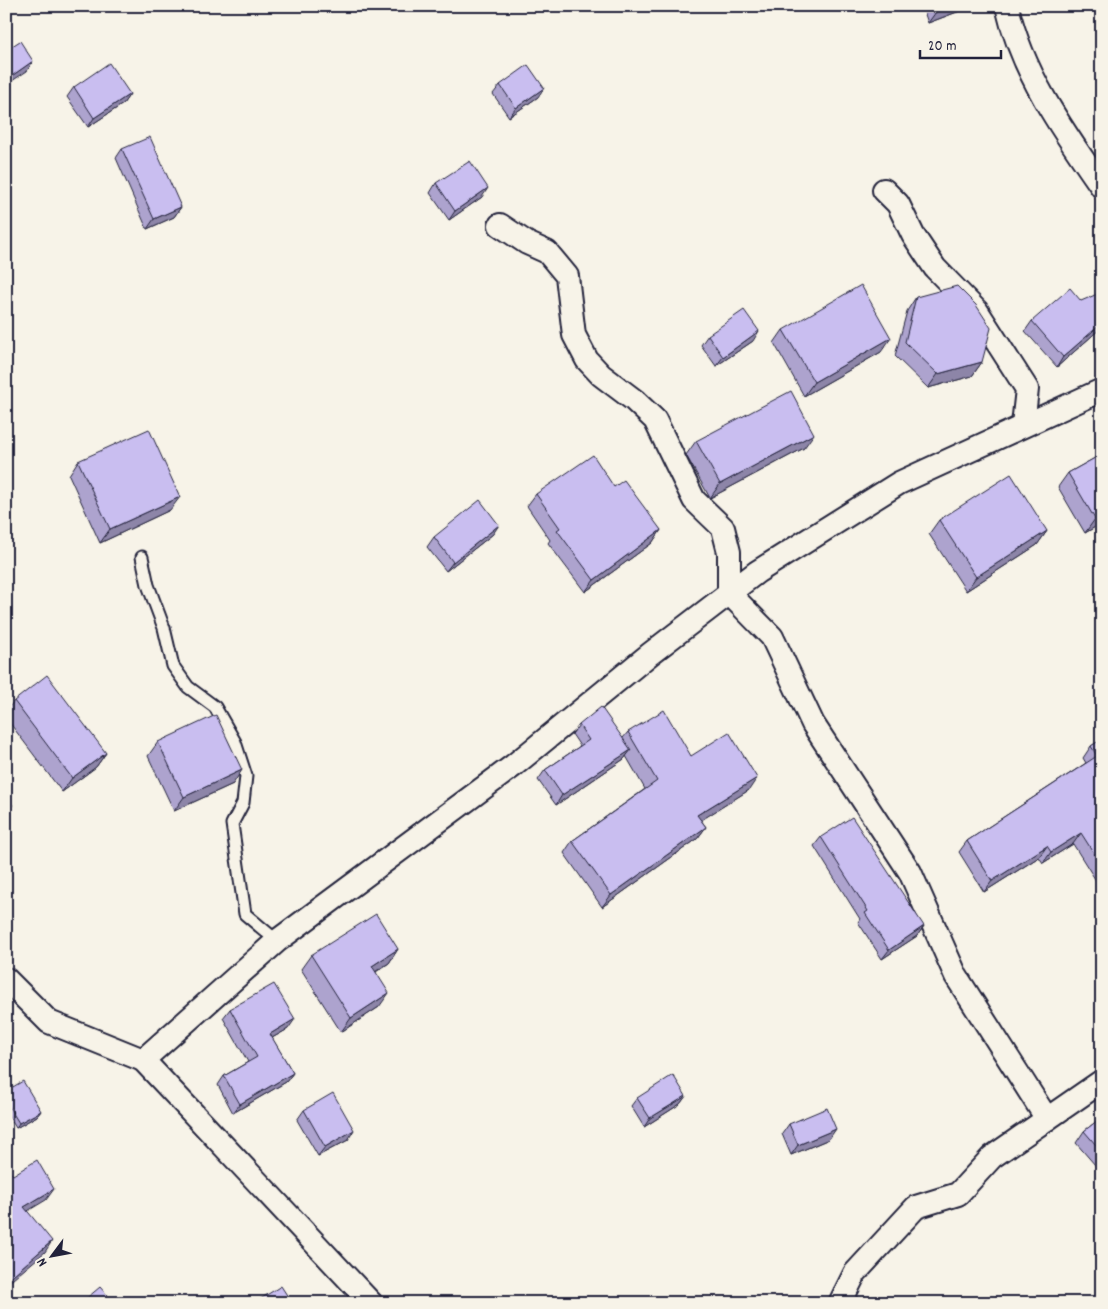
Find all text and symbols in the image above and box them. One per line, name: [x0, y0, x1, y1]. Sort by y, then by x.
scale bar: [920, 28, 1002, 60]
text: 20 m: [928, 36, 956, 58]
north arrow: [28, 1232, 78, 1282]
text: N: [32, 1254, 53, 1270]

